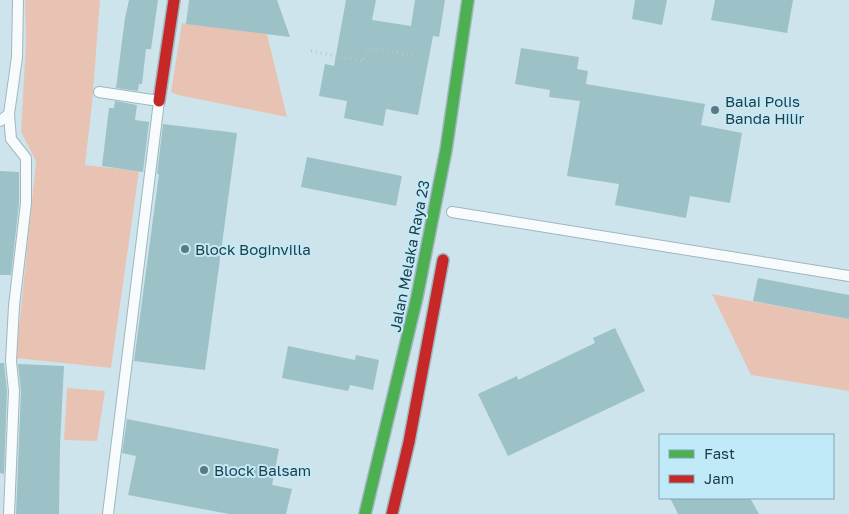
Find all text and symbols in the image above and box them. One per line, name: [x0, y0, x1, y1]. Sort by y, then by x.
place label: Balai Polis Banda Hilir: [725, 92, 804, 127]
marker: Balai Polis Banda Hilir: [709, 104, 721, 116]
street label: Jalan Melaka Raya 23: [385, 179, 433, 333]
place label: Block Boginvilla: [195, 240, 311, 258]
marker: Block Boginvilla: [179, 243, 191, 255]
legend: [659, 434, 834, 499]
text: Fast: [704, 444, 735, 462]
place label: Block Balsam: [214, 461, 311, 479]
marker: Block Balsam: [198, 464, 210, 476]
text: Jam: [704, 469, 734, 487]

